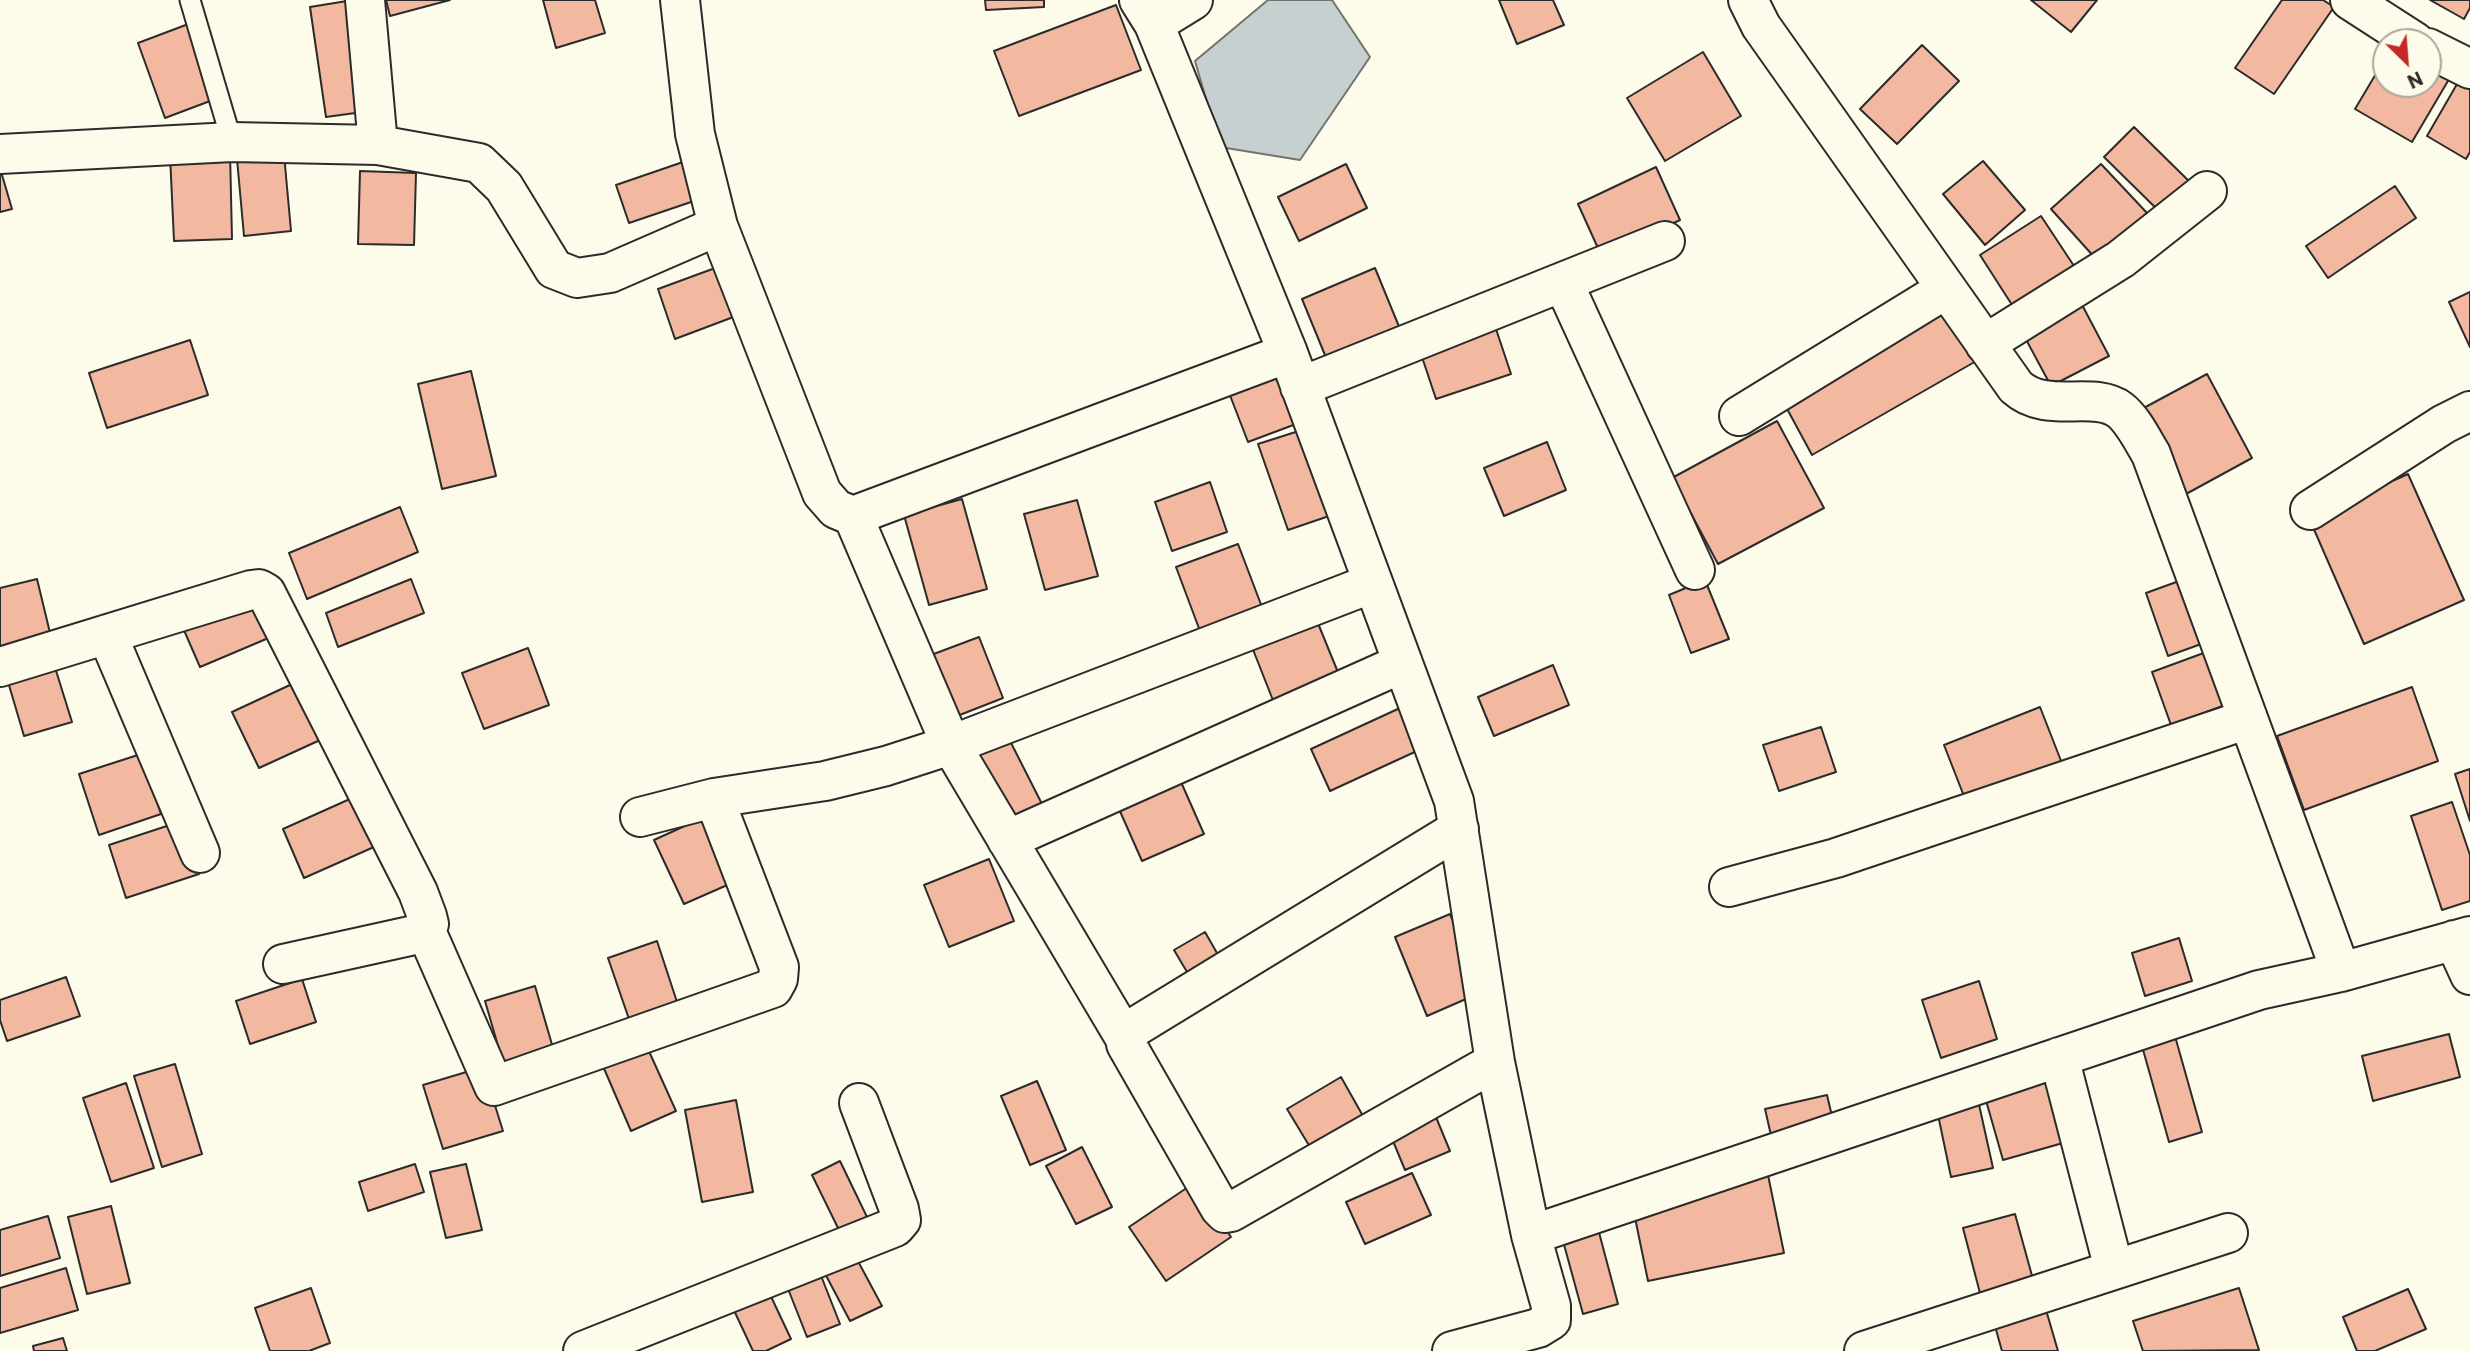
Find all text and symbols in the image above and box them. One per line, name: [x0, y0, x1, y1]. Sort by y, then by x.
north arrow: [2372, 28, 2442, 98]
text: N: [2404, 67, 2427, 94]

